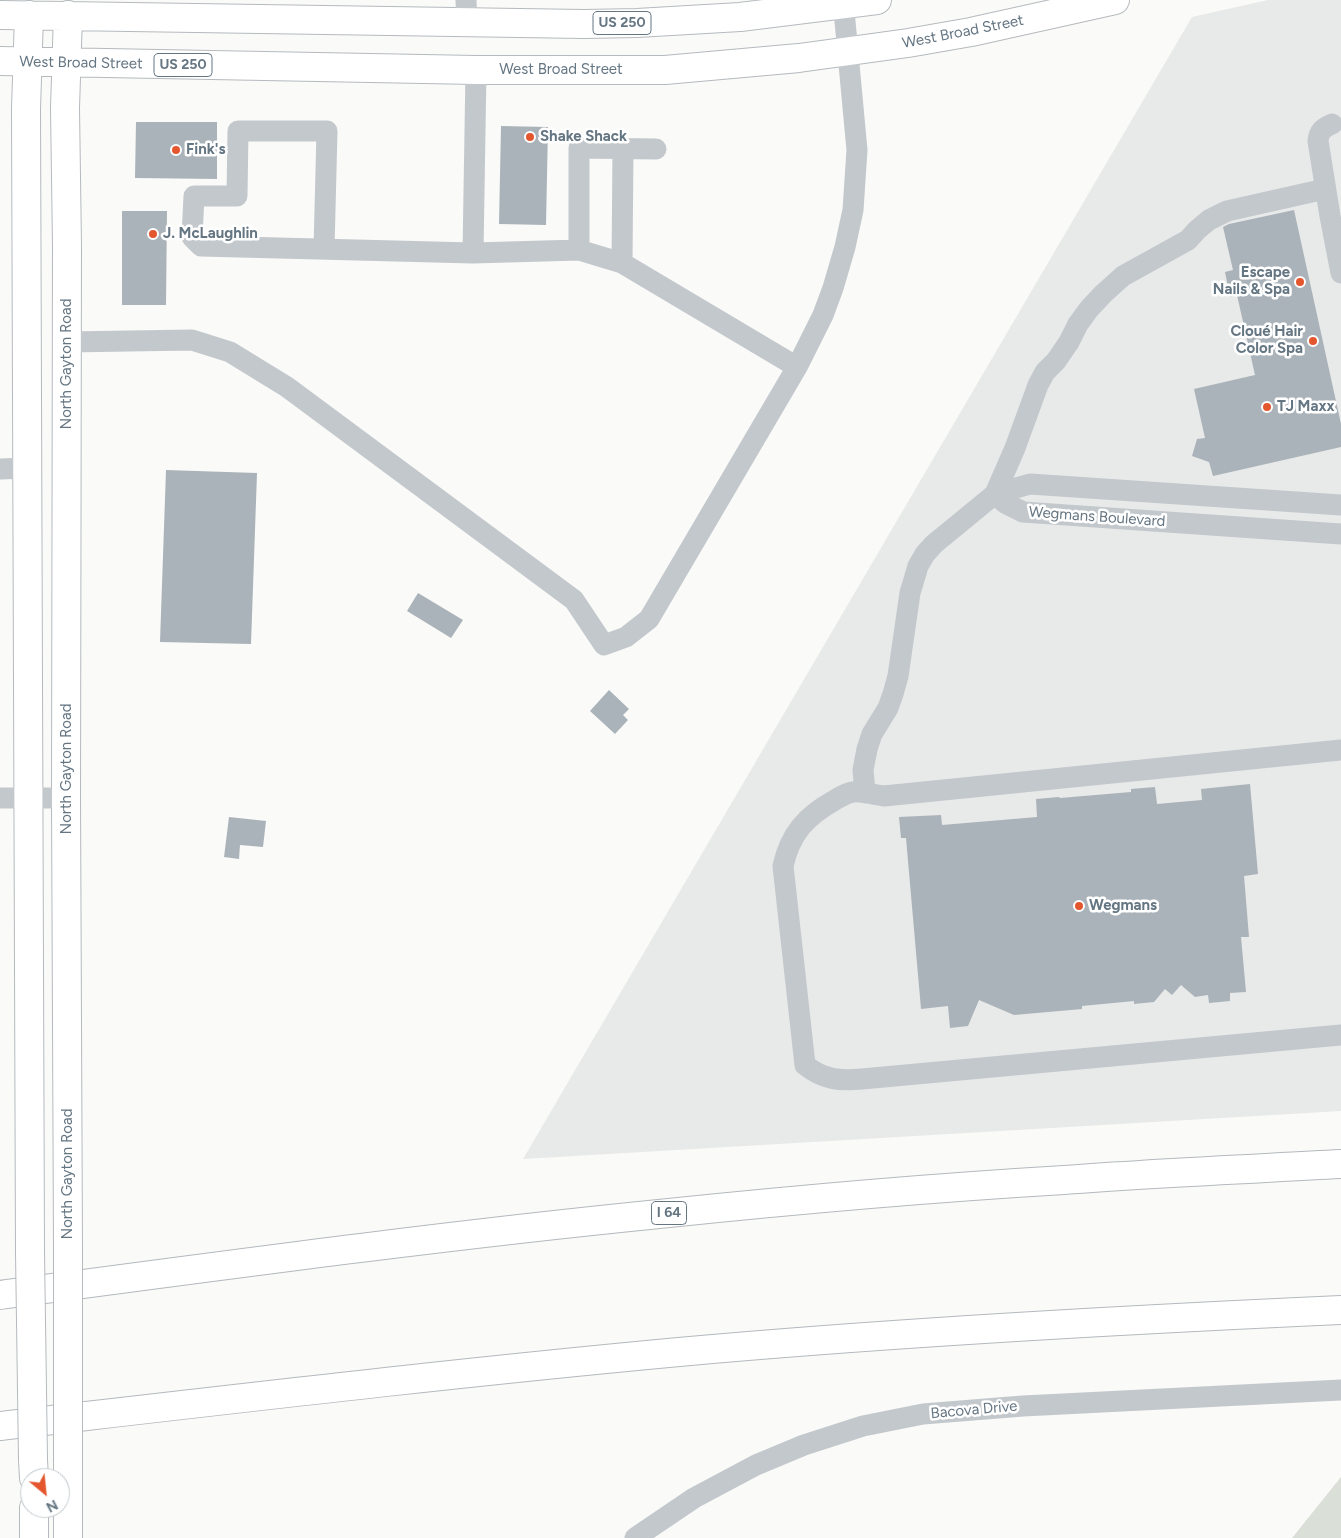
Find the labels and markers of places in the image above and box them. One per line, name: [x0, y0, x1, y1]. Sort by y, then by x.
place label: Shake Shack: [540, 128, 627, 146]
marker: Shake Shack: [524, 131, 536, 143]
place label: Fink's: [186, 141, 225, 159]
marker: Fink's: [170, 144, 182, 156]
place label: J. McLaughlin: [163, 225, 258, 243]
marker: J. McLaughlin: [147, 228, 159, 240]
place label: Escape Nails & Spa: [1213, 264, 1290, 299]
marker: Escape Nails & Spa: [1294, 276, 1306, 288]
place label: Cloué Hair Color Spa: [1230, 323, 1303, 358]
marker: Cloué Hair Color Spa: [1307, 335, 1319, 347]
place label: TJ Maxx: [1277, 398, 1335, 416]
marker: TJ Maxx: [1261, 401, 1273, 413]
place label: Wegmans: [1089, 897, 1157, 915]
marker: Wegmans: [1073, 900, 1085, 912]

